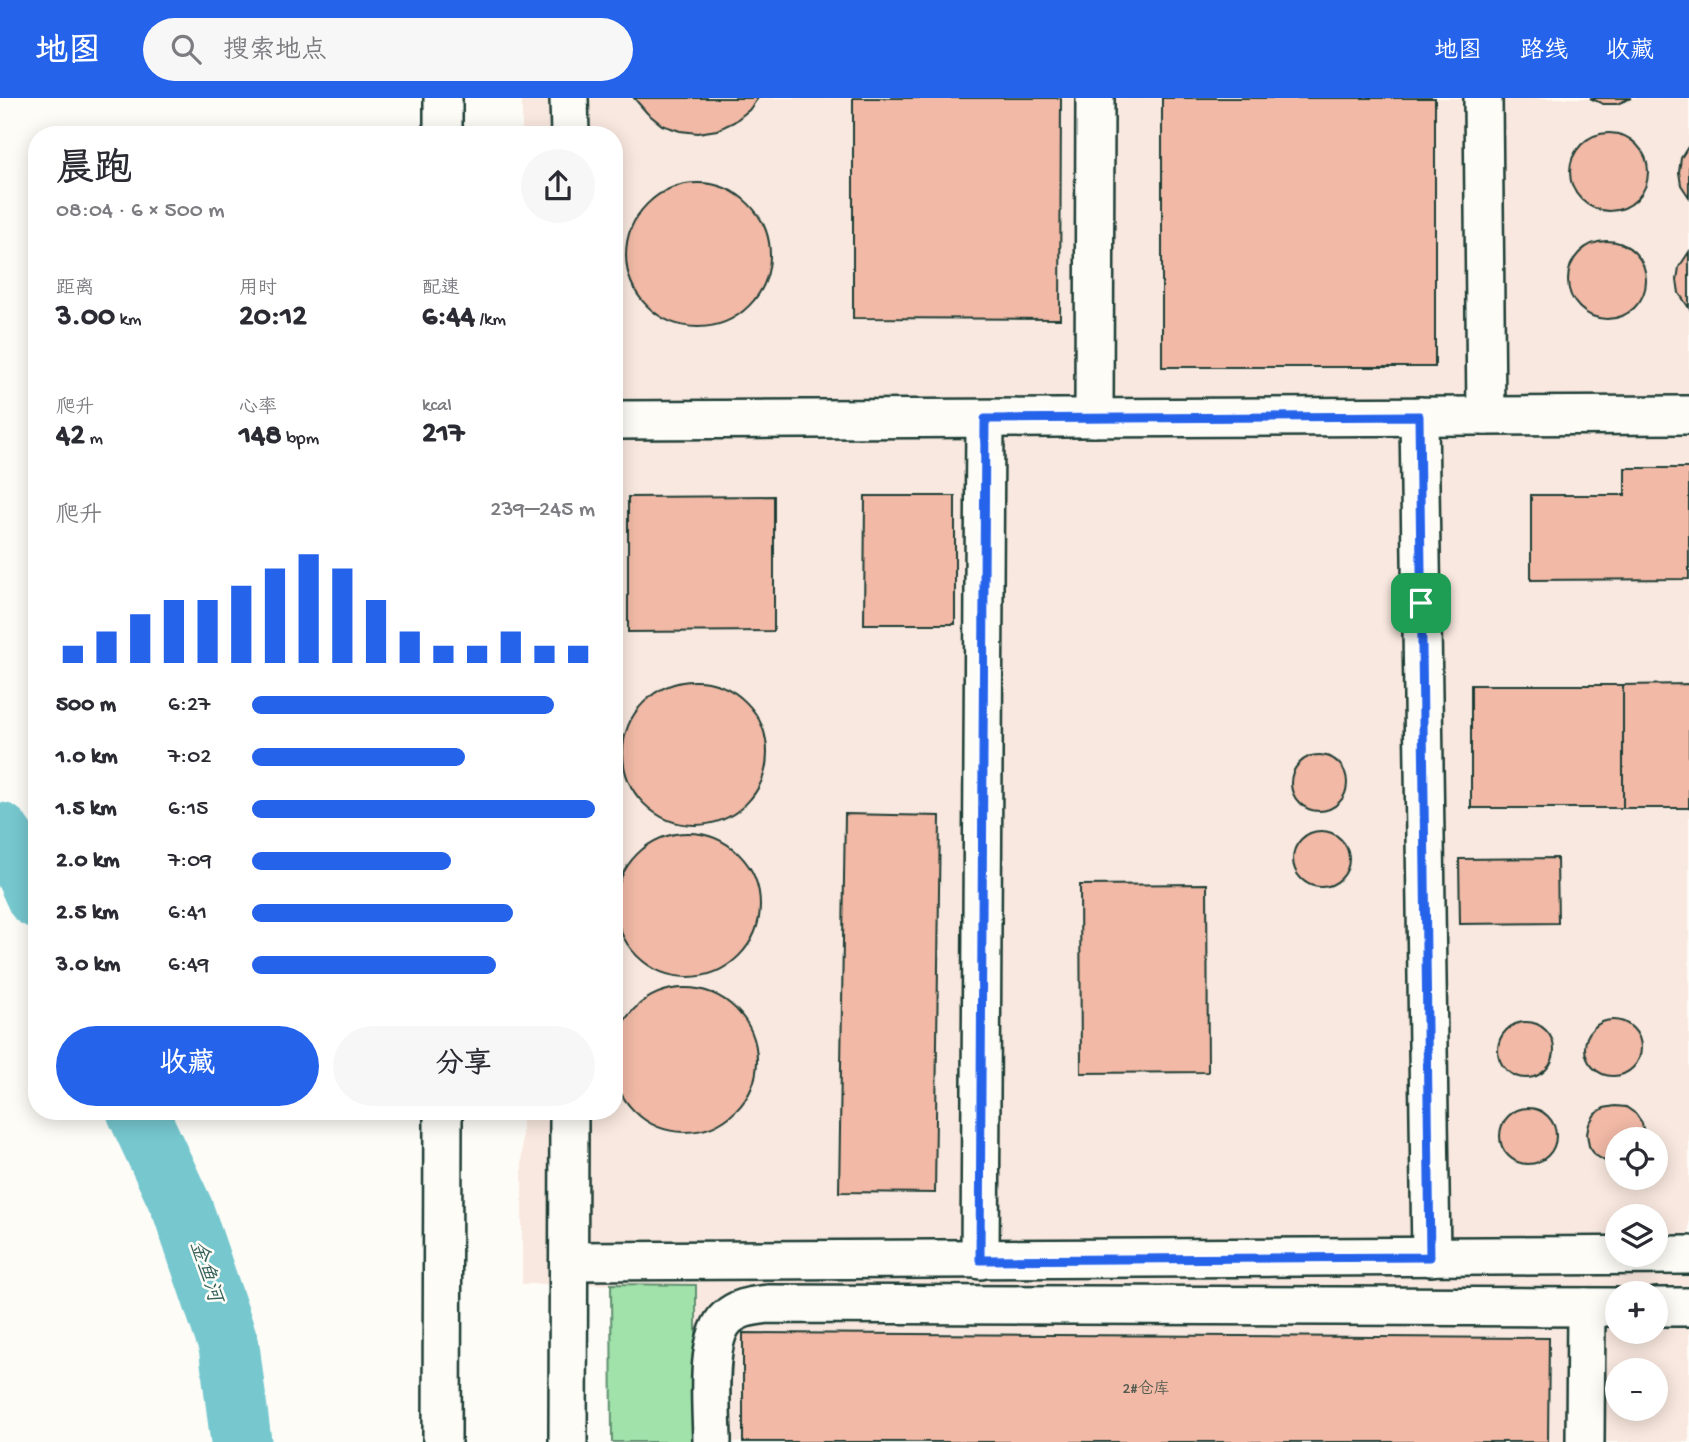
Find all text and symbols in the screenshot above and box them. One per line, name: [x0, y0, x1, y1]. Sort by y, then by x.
search box: [143, 18, 633, 81]
icon: search: [167, 30, 205, 68]
text: 地图: [35, 35, 101, 73]
text: 搜索地点: [223, 37, 327, 68]
text: 地图: [1434, 38, 1482, 67]
text: 路线: [1520, 38, 1568, 67]
text: 收藏: [1606, 38, 1654, 67]
button: share: [521, 149, 595, 223]
text: 晨跑: [56, 150, 132, 194]
text: 08:04 · 6 × 500 m: [56, 198, 225, 225]
text: 距离: [56, 278, 94, 301]
text: 用时: [239, 278, 277, 301]
text: 配速: [422, 278, 460, 301]
text: 3.00: [56, 301, 115, 336]
text: 20:12: [239, 301, 307, 336]
text: 6:44: [422, 301, 475, 336]
text: km: [115, 309, 142, 332]
text: /km: [475, 309, 506, 332]
text: kcal: [422, 395, 452, 418]
text: 爬升: [56, 397, 94, 420]
text: 心率: [239, 397, 277, 420]
text: 217: [422, 418, 464, 453]
text: 42: [56, 420, 85, 455]
text: 148: [239, 420, 282, 455]
text: m: [85, 428, 103, 451]
text: bpm: [282, 428, 319, 451]
text: 239–245 m: [490, 497, 595, 524]
text: 爬升: [56, 503, 102, 530]
pin: [1391, 573, 1451, 633]
icon: arrive: [1402, 584, 1440, 622]
text: 500 m: [56, 692, 116, 719]
text: 6:27: [168, 692, 210, 719]
text: 1.0 km: [56, 744, 118, 771]
text: 7:02: [168, 744, 212, 771]
text: 1.5 km: [56, 796, 117, 823]
text: 6:15: [168, 796, 208, 823]
text: 2.0 km: [56, 848, 120, 875]
text: 7:09: [168, 848, 212, 875]
text: 2.5 km: [56, 900, 119, 927]
text: 6:41: [168, 900, 207, 927]
text: 3.0 km: [56, 952, 120, 979]
text: 6:49: [168, 952, 209, 979]
button: 收藏: [56, 1026, 319, 1106]
button: 分享: [333, 1026, 595, 1106]
map controls: [1605, 1127, 1668, 1421]
button: locate: [1605, 1127, 1668, 1190]
button: layers: [1605, 1204, 1668, 1267]
water label: 金鱼河: [182, 1238, 228, 1309]
button: +: [1605, 1281, 1668, 1344]
button: −: [1605, 1358, 1668, 1421]
house number: 2#仓库: [1122, 1379, 1170, 1400]

